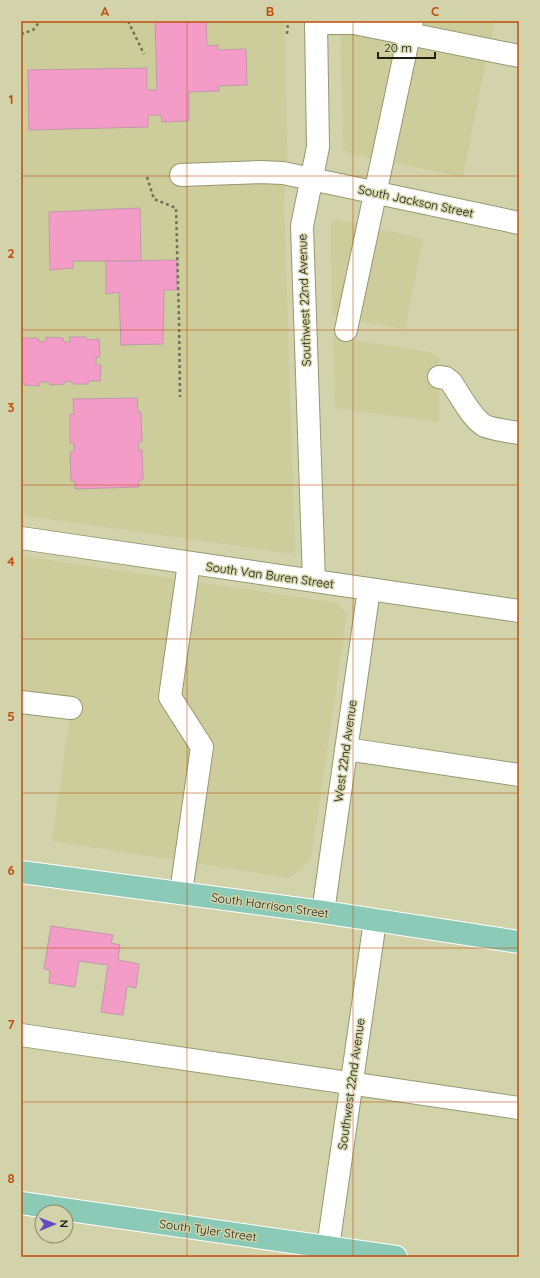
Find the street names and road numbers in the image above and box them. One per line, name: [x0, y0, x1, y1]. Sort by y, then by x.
street label: South Jackson Street: [357, 181, 475, 221]
street label: Southwest 22nd Avenue: [294, 233, 314, 366]
street label: South Van Buren Street: [205, 559, 335, 591]
street label: West 22nd Avenue: [330, 699, 360, 803]
street label: South Harrison Street: [210, 889, 330, 921]
street label: Southwest 22nd Avenue: [334, 1017, 368, 1151]
street label: South Tyler Street: [158, 1216, 258, 1244]

